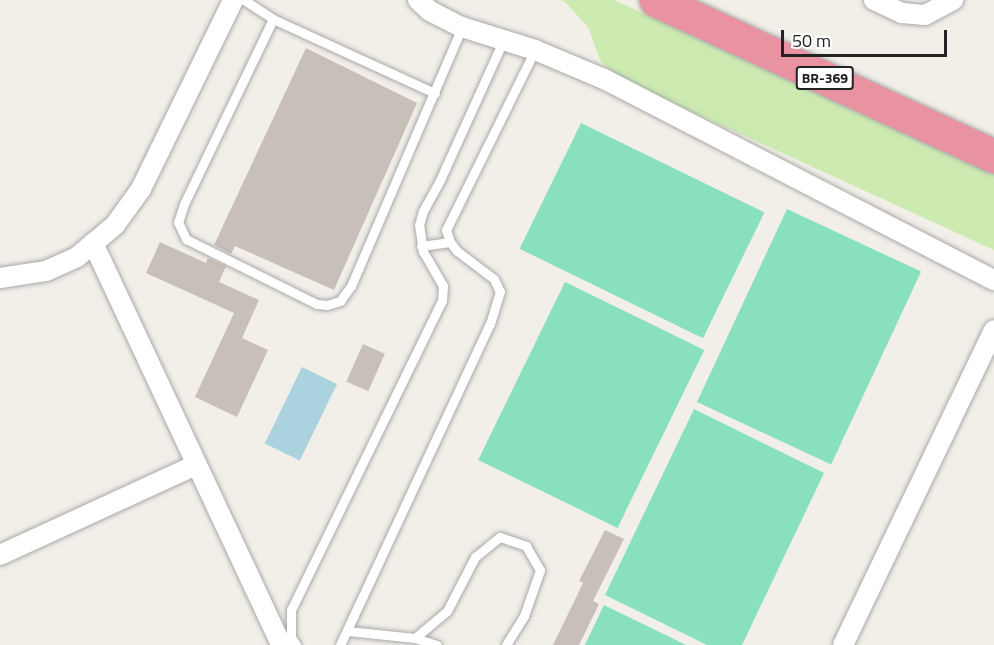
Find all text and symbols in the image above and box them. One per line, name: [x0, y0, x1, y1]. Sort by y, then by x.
scale bar: [784, 18, 950, 56]
text: 50 m: [792, 27, 831, 54]
road number: BR-369: [795, 67, 855, 89]

